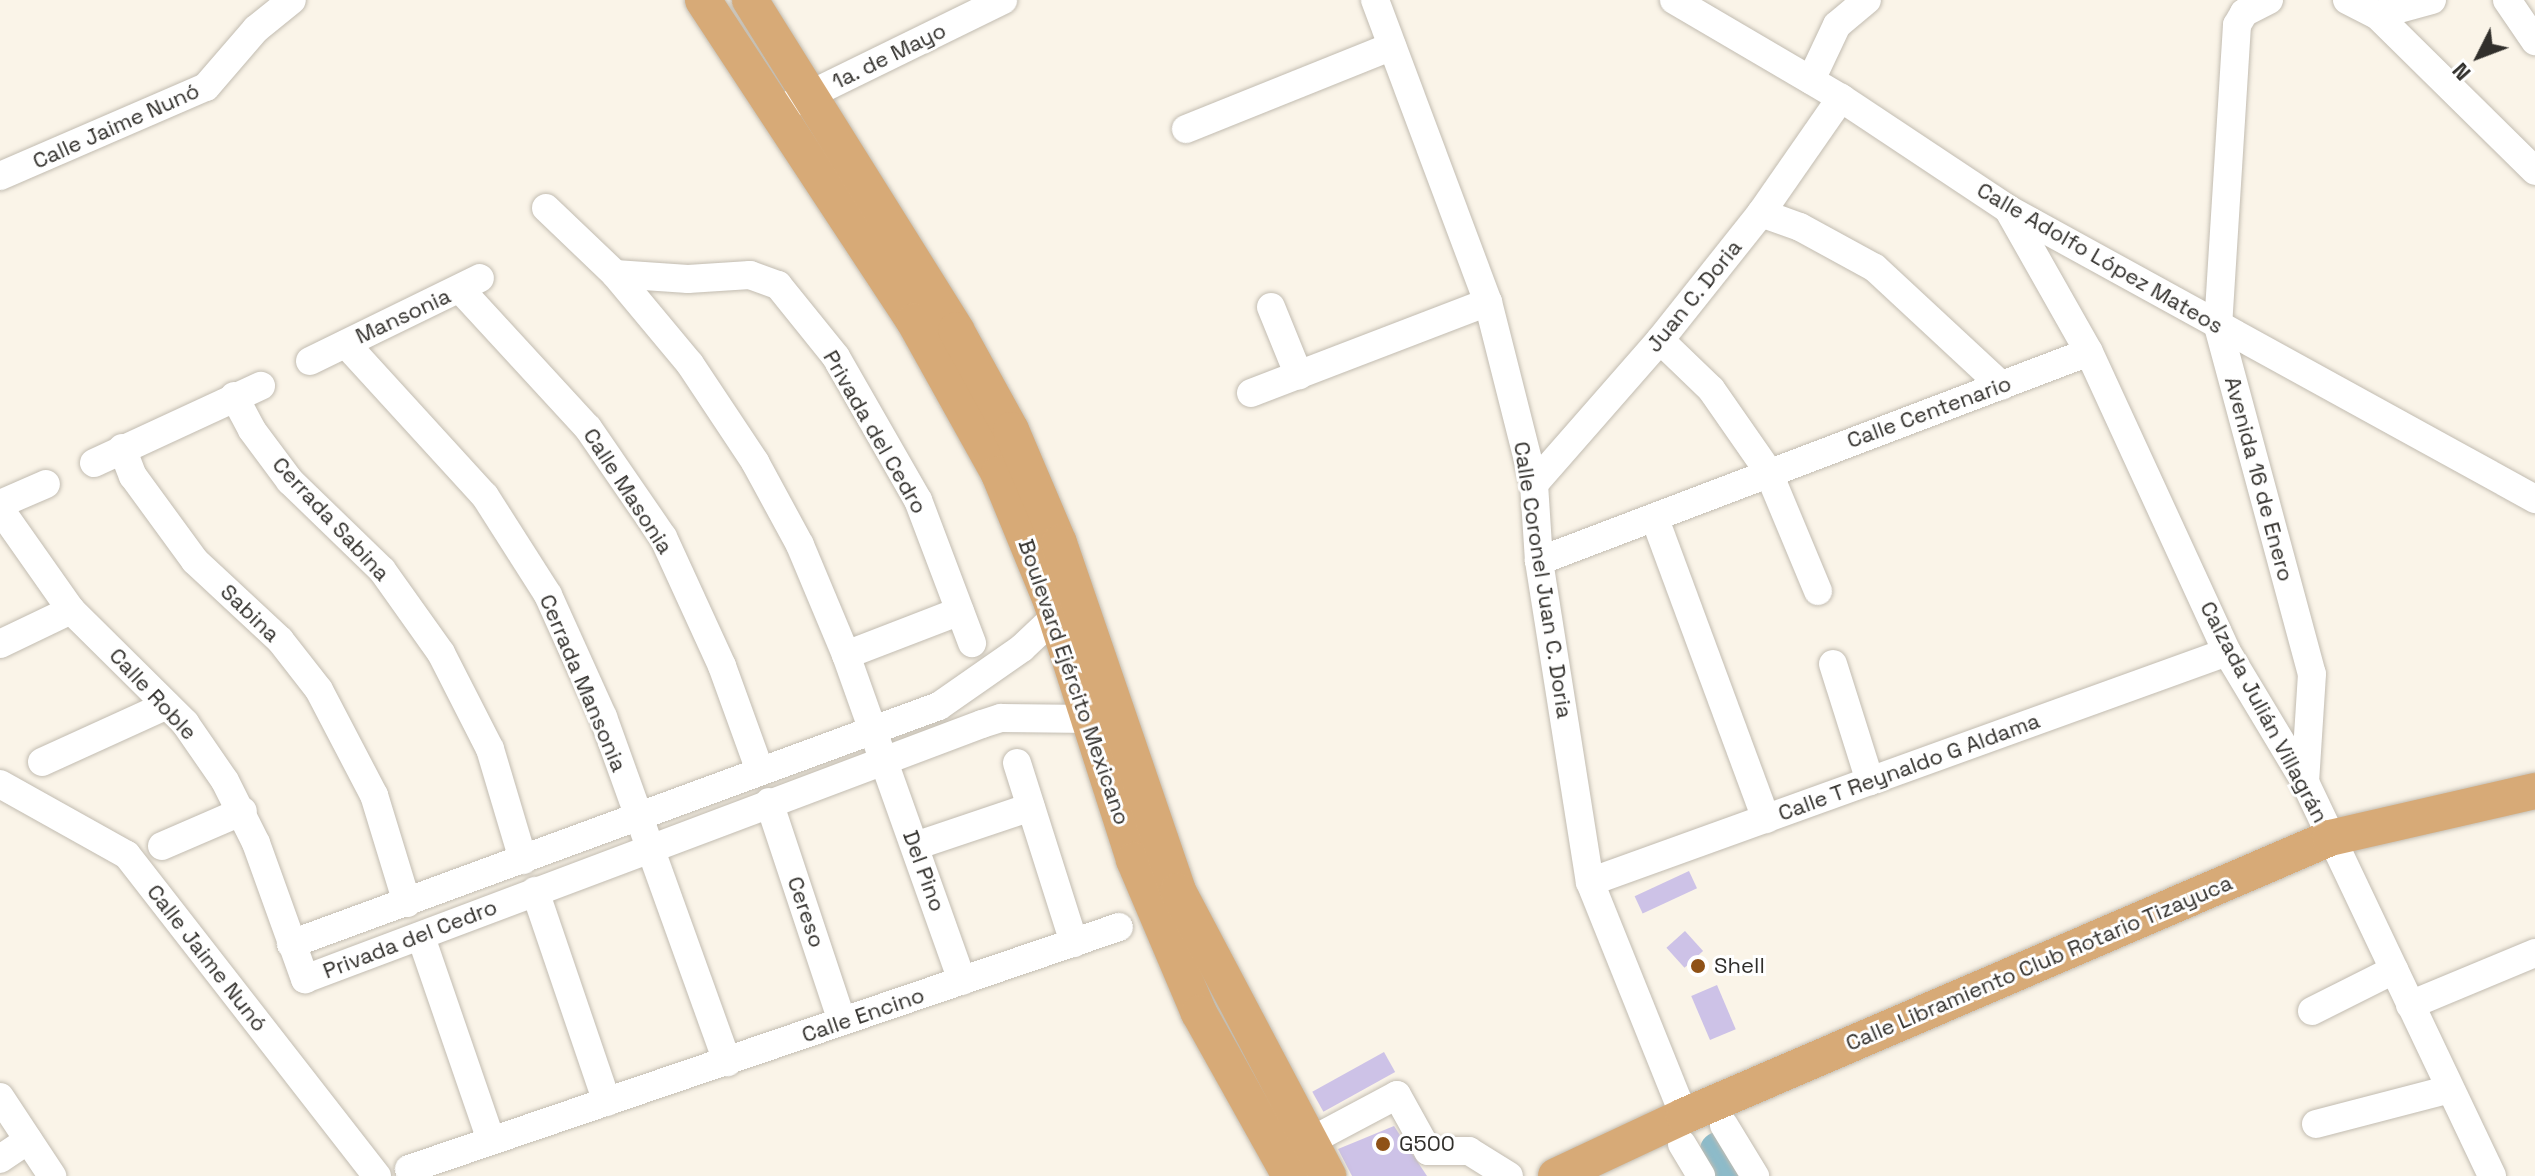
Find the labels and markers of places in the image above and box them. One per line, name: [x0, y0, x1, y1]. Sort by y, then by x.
place label: Shell: [1714, 953, 1765, 979]
marker: Shell: [1689, 957, 1707, 975]
place label: G500: [1399, 1131, 1455, 1157]
marker: G500: [1374, 1135, 1392, 1153]

